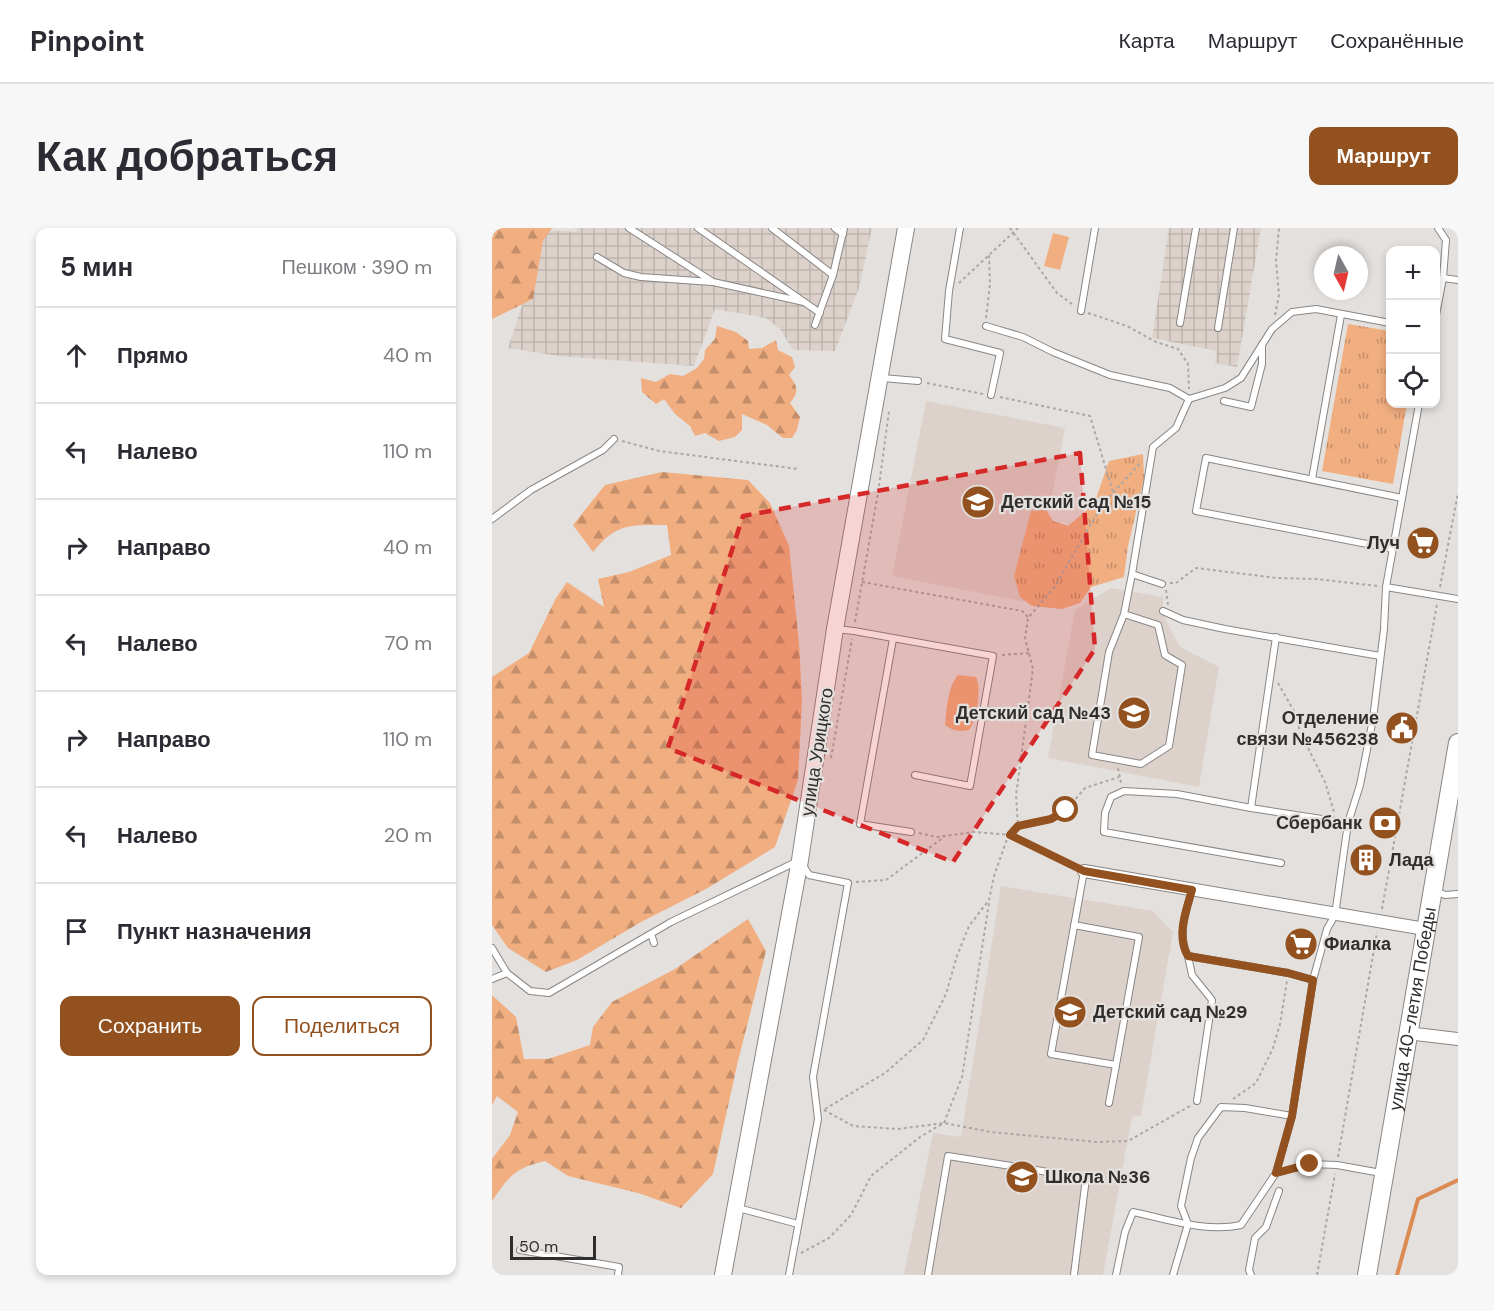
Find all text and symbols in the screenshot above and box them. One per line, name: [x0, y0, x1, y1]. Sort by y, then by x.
text: Pinpoint: [30, 23, 145, 60]
text: Карта: [1119, 27, 1175, 55]
text: Маршрут: [1208, 27, 1297, 55]
text: Сохранённые: [1330, 27, 1464, 55]
button: Маршрут: [1309, 127, 1458, 185]
text: Как добраться: [36, 129, 338, 184]
north arrow: [1314, 246, 1368, 300]
map controls: [1386, 246, 1440, 408]
button: +: [1386, 246, 1440, 300]
text: 5 мин: [60, 250, 133, 284]
text: Пешком · 390 m: [281, 254, 432, 280]
button: −: [1386, 300, 1440, 354]
icon: ahead: [60, 339, 93, 372]
text: Прямо: [117, 341, 188, 370]
text: 40 m: [383, 342, 432, 368]
button: locate: [1386, 354, 1440, 408]
icon: left: [60, 435, 93, 468]
text: Налево: [117, 437, 198, 466]
text: 110 m: [383, 438, 432, 464]
school or university icon: Детский сад №15: [960, 484, 996, 520]
place label: Детский сад №15: [1001, 490, 1152, 514]
supermarket icon: Луч: [1405, 525, 1441, 561]
icon: right: [60, 531, 93, 564]
place label: Луч: [1367, 531, 1400, 555]
text: Направо: [117, 533, 211, 562]
text: 40 m: [383, 534, 432, 560]
icon: left: [60, 627, 93, 660]
text: Налево: [117, 629, 198, 658]
text: 70 m: [385, 630, 432, 656]
street label: улица Урицкого: [795, 686, 839, 818]
school or university icon: Детский сад №43: [1116, 695, 1152, 731]
place label: Детский сад №43: [956, 701, 1111, 725]
place label: Отделение связи №456238: [1237, 706, 1379, 751]
public building icon: Отделение связи №456238: [1384, 710, 1420, 746]
icon: right: [60, 723, 93, 756]
text: Направо: [117, 725, 211, 754]
text: 110 m: [383, 726, 432, 752]
route start: [1052, 796, 1078, 822]
bank icon: Сбербанк: [1367, 805, 1403, 841]
place label: Сбербанк: [1276, 811, 1363, 835]
icon: left: [60, 819, 93, 852]
text: Налево: [117, 821, 198, 850]
text: 20 m: [384, 822, 432, 848]
building icon: Лада: [1348, 842, 1384, 878]
place label: Лада: [1389, 848, 1435, 872]
street label: улица 40-летия Победы: [1383, 905, 1442, 1113]
icon: arrive: [60, 915, 93, 948]
text: Пункт назначения: [117, 917, 312, 946]
supermarket icon: Фиалка: [1283, 926, 1319, 962]
place label: Фиалка: [1324, 932, 1392, 956]
school or university icon: Детский сад №29: [1052, 994, 1088, 1030]
button: Сохранить: [60, 996, 240, 1056]
button: Поделиться: [252, 996, 432, 1056]
place label: Детский сад №29: [1093, 1000, 1247, 1024]
route end: [1296, 1150, 1322, 1176]
school or university icon: Школа №36: [1004, 1159, 1040, 1195]
place label: Школа №36: [1045, 1165, 1150, 1189]
scale bar: [510, 1233, 596, 1260]
text: 50 m: [519, 1236, 558, 1257]

